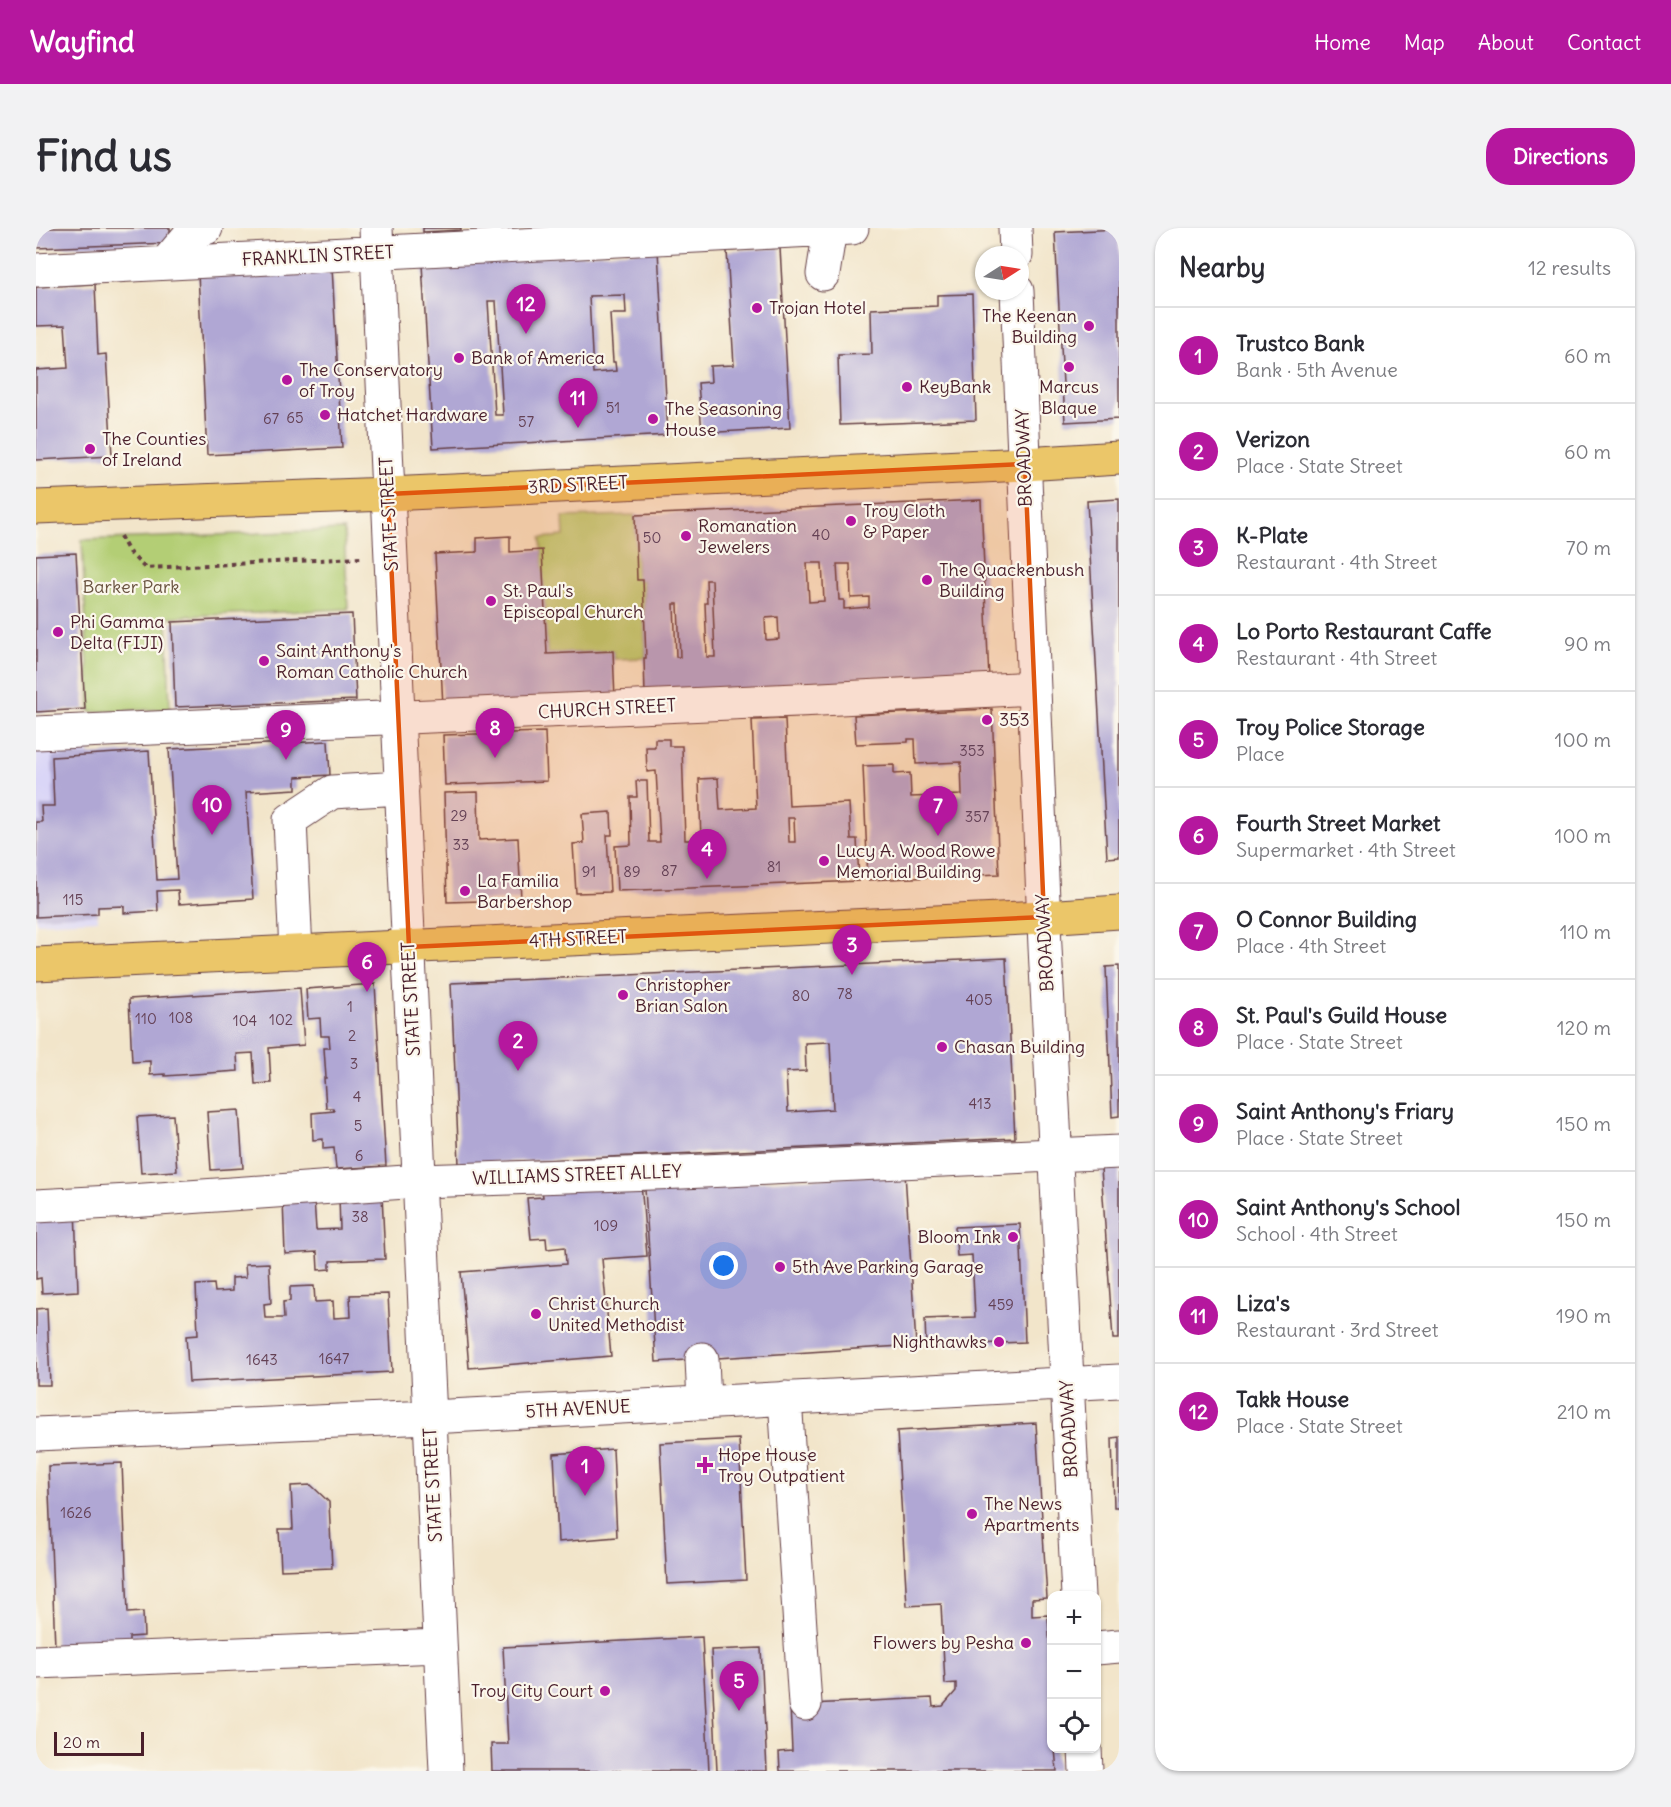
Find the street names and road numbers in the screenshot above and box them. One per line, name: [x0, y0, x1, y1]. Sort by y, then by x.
street label: FRANKLIN STREET: [241, 240, 395, 271]
street label: BROADWAY: [1010, 409, 1037, 507]
street label: STATE STREET: [374, 456, 403, 572]
street label: 3RD STREET: [527, 470, 629, 499]
street label: CHURCH STREET: [537, 693, 677, 724]
street label: BROADWAY: [1030, 893, 1059, 993]
street label: 4TH STREET: [528, 924, 628, 953]
street label: STATE STREET: [396, 941, 425, 1057]
street label: WILLIAMS STREET ALLEY: [472, 1159, 682, 1190]
street label: BROADWAY: [1054, 1379, 1083, 1479]
street label: 5TH AVENUE: [525, 1394, 631, 1423]
street label: STATE STREET: [418, 1427, 447, 1543]

